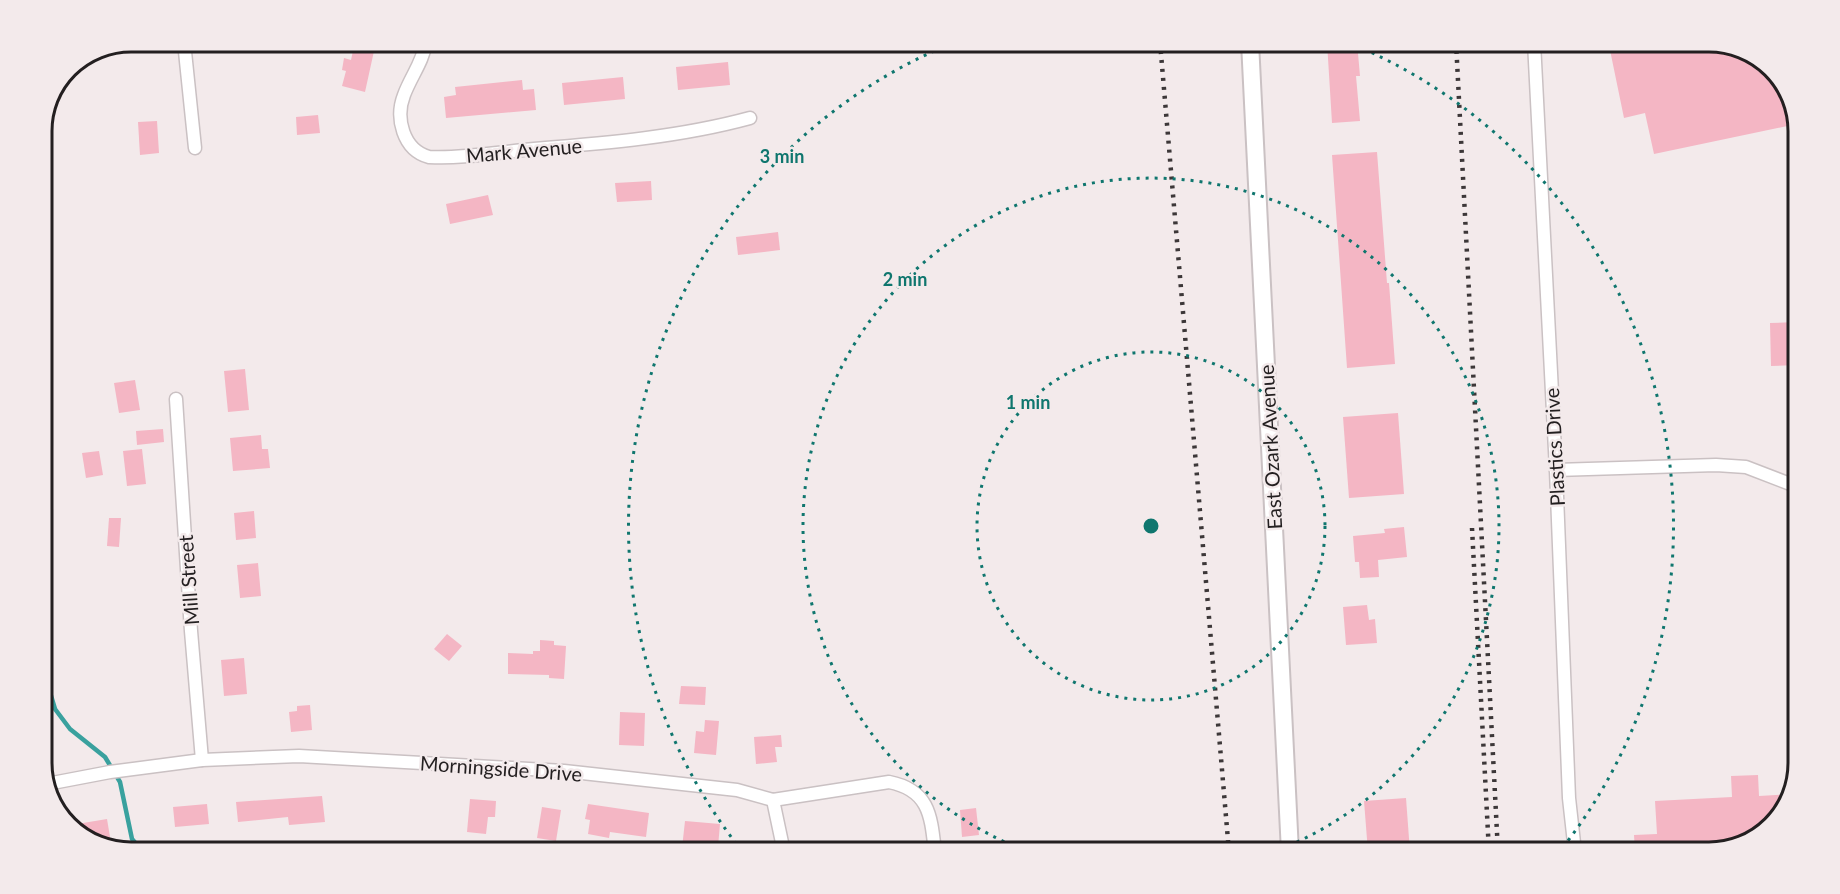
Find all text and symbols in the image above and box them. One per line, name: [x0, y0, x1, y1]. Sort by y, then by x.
street label: Mark Avenue: [465, 133, 583, 167]
text: 3 min: [760, 145, 804, 167]
text: 2 min: [883, 268, 927, 290]
street label: East Ozark Avenue: [1254, 364, 1286, 530]
street label: Plastics Drive: [1539, 387, 1569, 507]
text: 1 min: [1006, 391, 1050, 413]
centre of rings: [1141, 516, 1161, 536]
street label: Mill Street: [173, 534, 203, 626]
street label: Morningside Drive: [419, 750, 583, 786]

